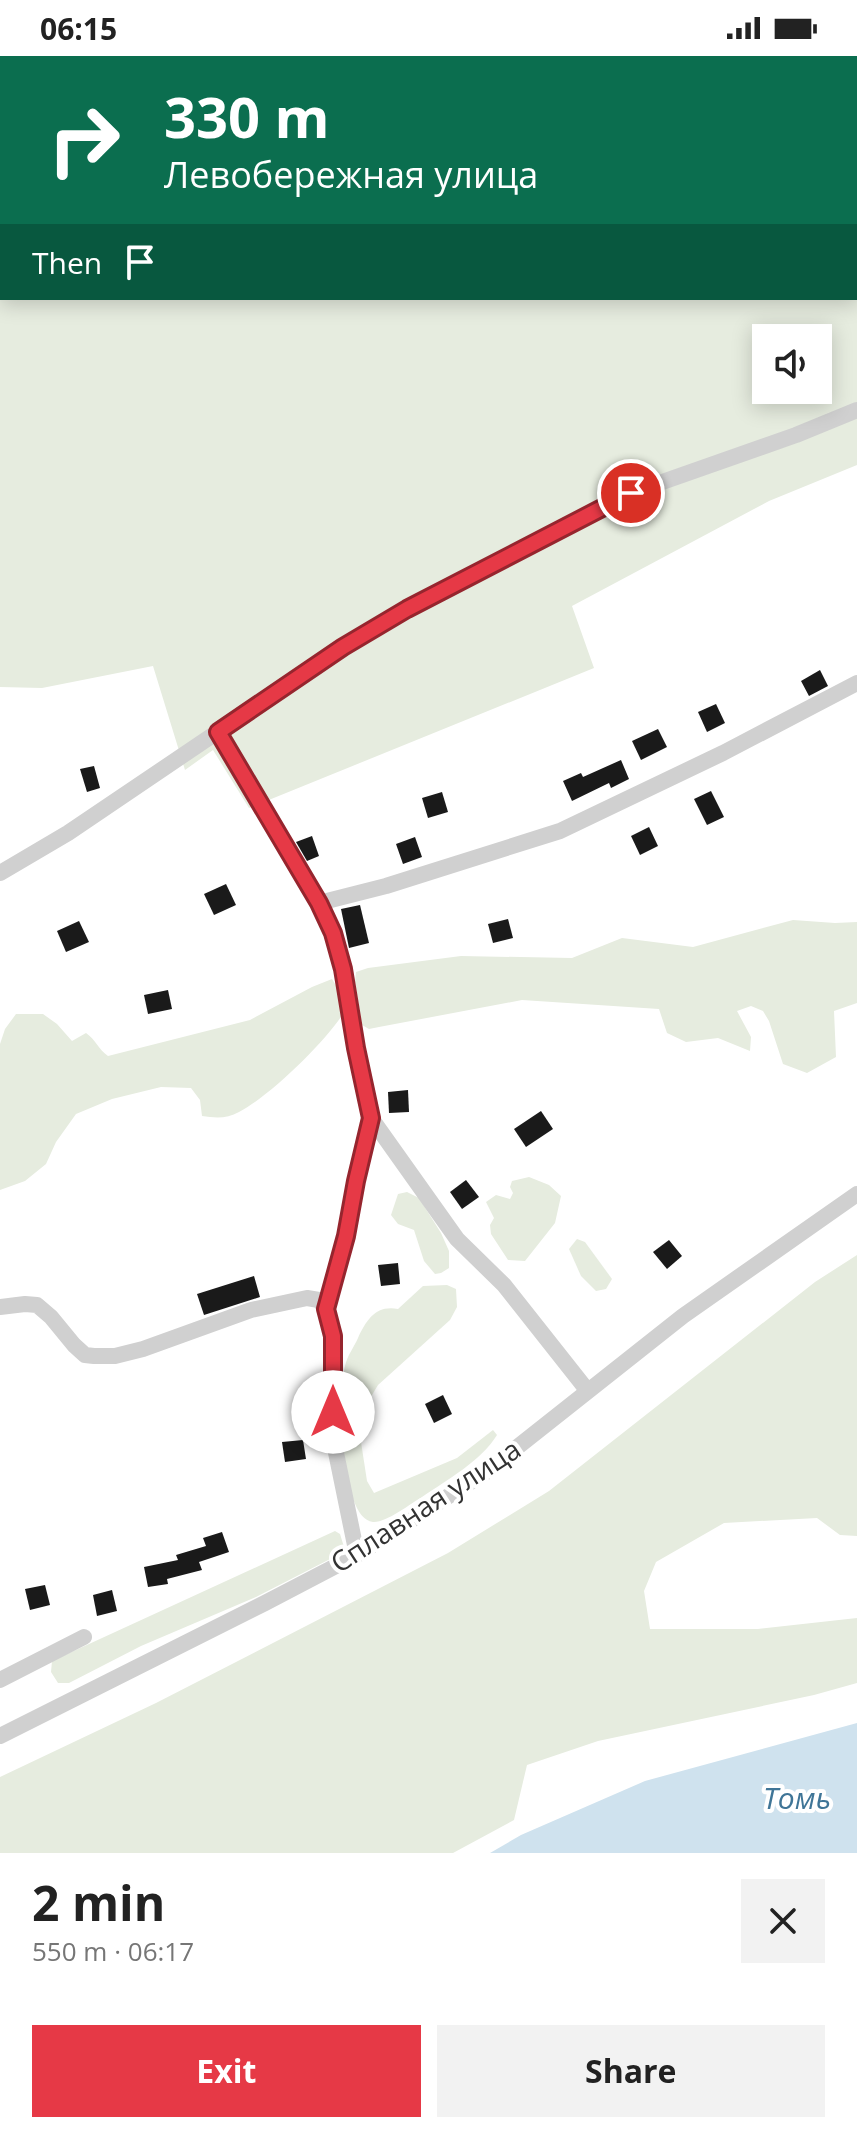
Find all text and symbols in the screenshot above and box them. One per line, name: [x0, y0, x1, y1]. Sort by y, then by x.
text: 06:15: [40, 8, 117, 49]
text: 330 m: [164, 78, 330, 154]
icon: right: [32, 88, 136, 192]
text: Левобережная улица: [164, 150, 538, 199]
icon: arrive: [118, 240, 162, 284]
text: Then: [32, 242, 102, 283]
map controls: [752, 324, 832, 404]
button: sound: [752, 324, 832, 404]
pin: [597, 459, 665, 527]
icon: arrive: [609, 471, 653, 515]
position arrow: [291, 1370, 375, 1454]
street label: Сплавная улица: [323, 1429, 527, 1581]
water label: Томь: [763, 1777, 831, 1818]
text: 2 min: [32, 1870, 165, 1935]
button: close: [741, 1879, 825, 1963]
text: 550 m · 06:17: [32, 1933, 194, 1969]
button: Exit: [32, 2025, 421, 2117]
button: Share: [437, 2025, 825, 2117]

